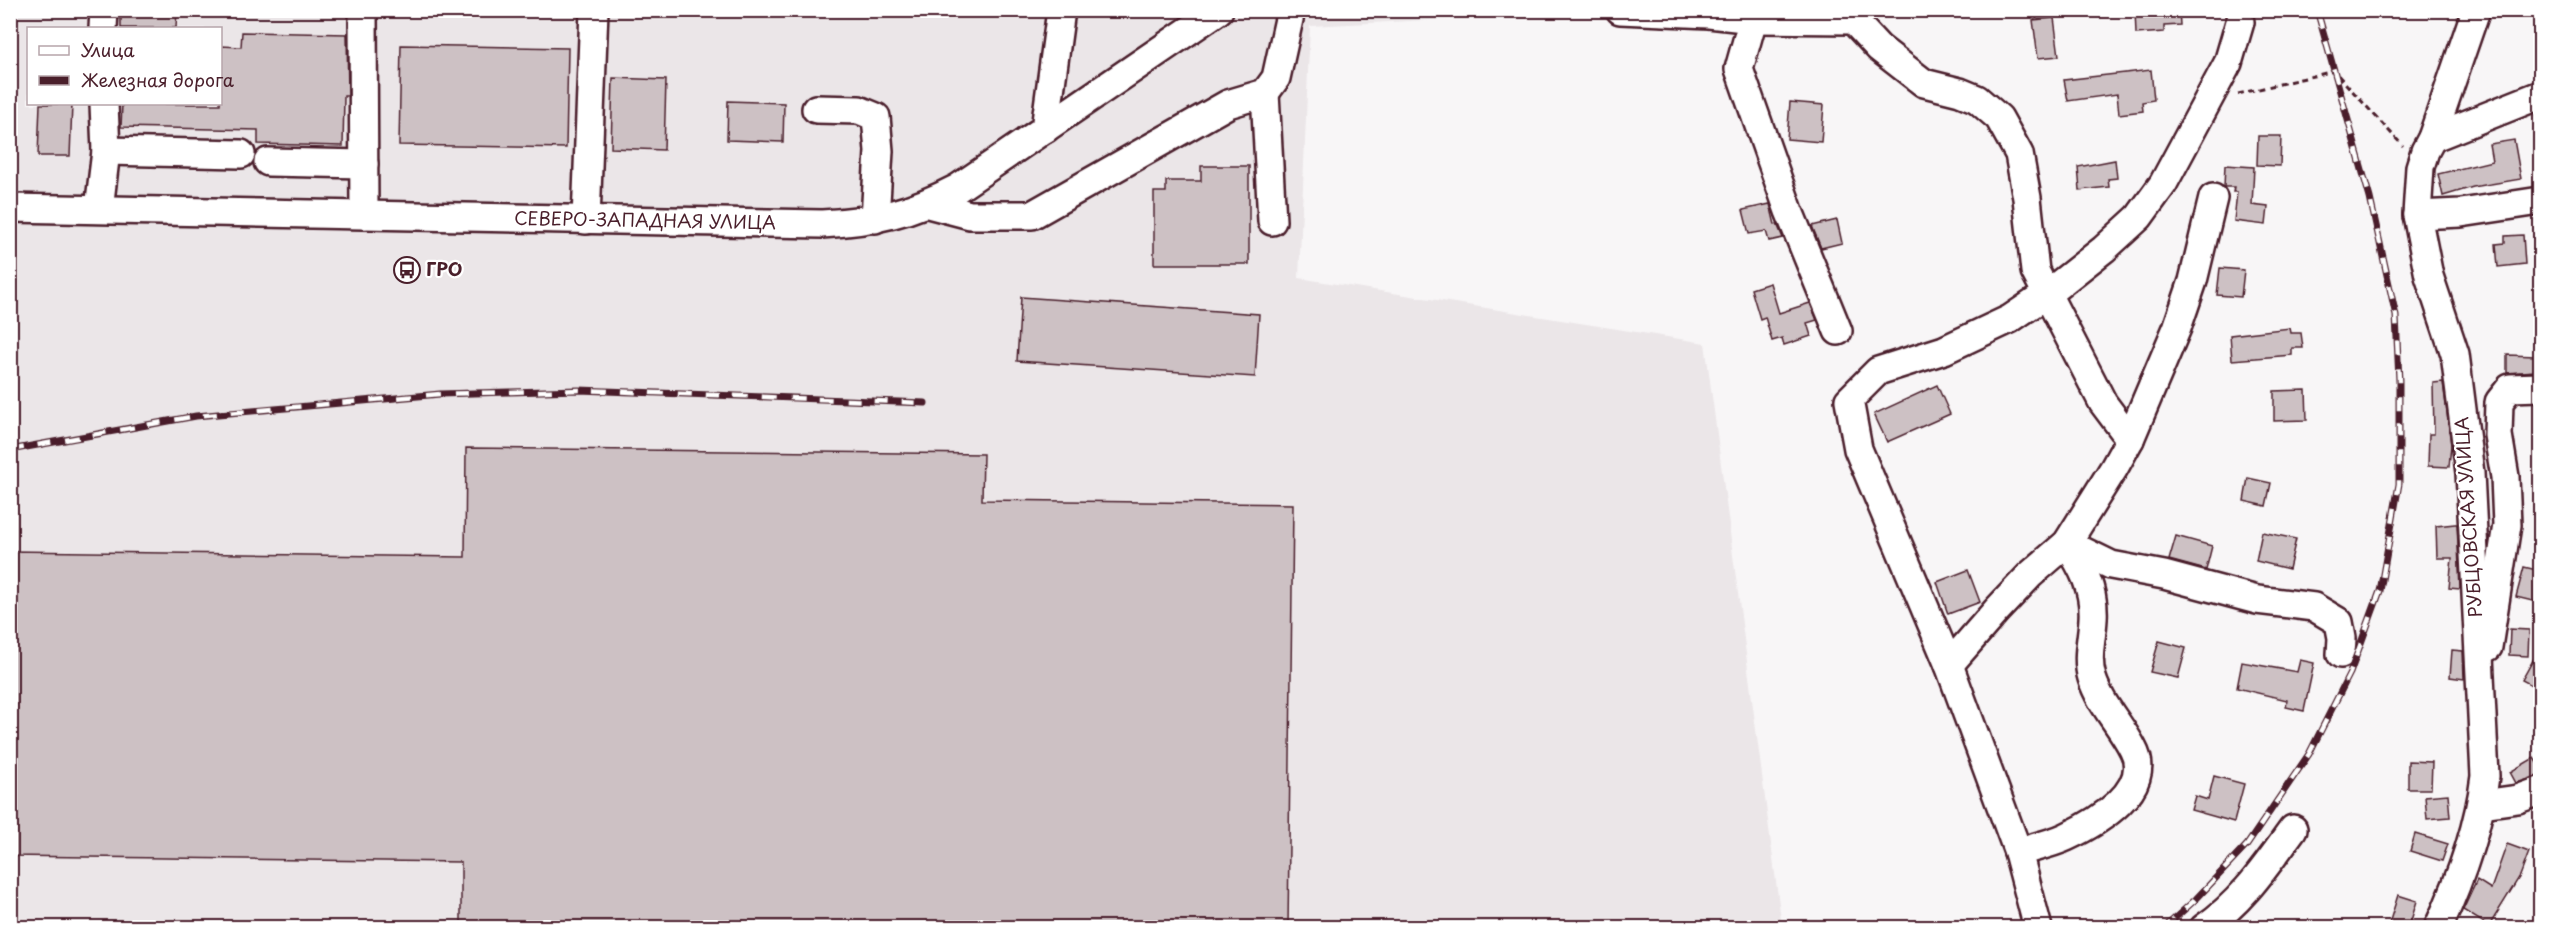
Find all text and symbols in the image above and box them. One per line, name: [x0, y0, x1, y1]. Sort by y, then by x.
legend: [27, 27, 222, 105]
text: Улица: [81, 36, 135, 63]
text: Железная дорога: [81, 66, 235, 93]
street label: СЕВЕРО-ЗАПАДНАЯ УЛИЦА: [514, 204, 776, 235]
bus stop icon: ГРО: [392, 255, 422, 285]
place label: ГРО: [426, 255, 462, 282]
street label: РУБЦОВСКАЯ УЛИЦА: [2447, 416, 2488, 618]

